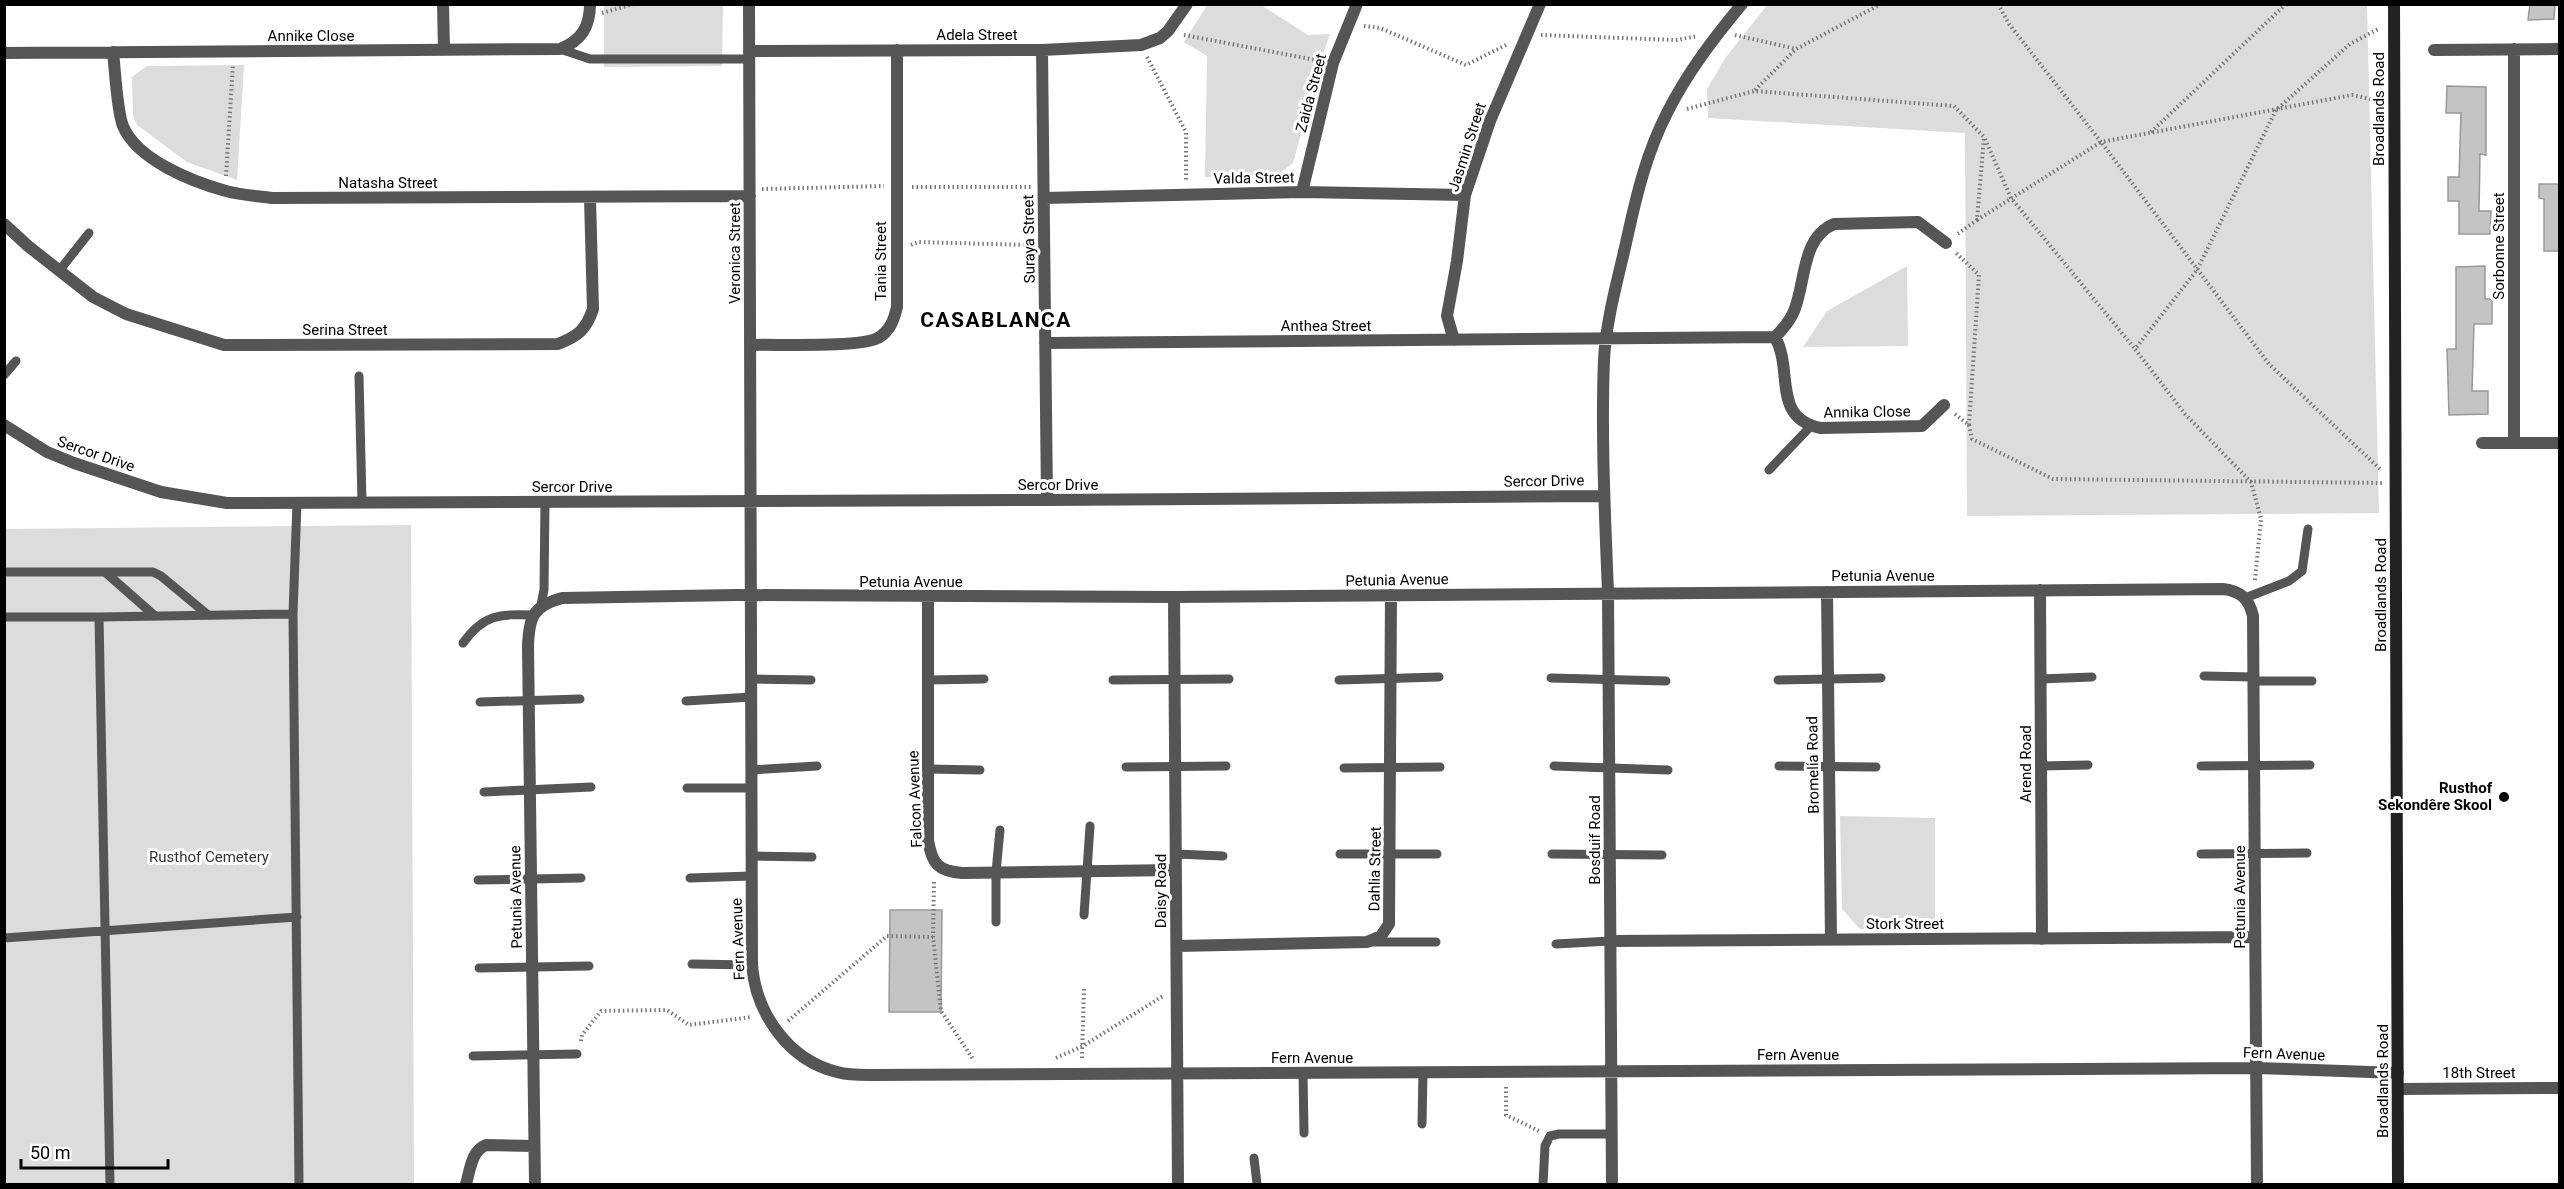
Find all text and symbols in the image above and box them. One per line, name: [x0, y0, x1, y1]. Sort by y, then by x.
street label: Adela Street: [936, 26, 1018, 44]
street label: Annike Close: [268, 27, 354, 45]
street label: Zaida Street: [1292, 52, 1330, 134]
street label: Broadlands Road: [2370, 52, 2388, 166]
street label: Jasmin Street: [1444, 100, 1490, 194]
street label: Valda Street: [1213, 168, 1295, 188]
street label: Natasha Street: [338, 174, 438, 192]
street label: Sorbonne Street: [2490, 192, 2508, 300]
street label: Suraya Street: [1019, 195, 1039, 283]
street label: Veronica Street: [726, 202, 744, 304]
street label: Tania Street: [872, 221, 890, 301]
district label: CASABLANCA: [920, 308, 1072, 332]
street label: Anthea Street: [1281, 317, 1371, 335]
street label: Serina Street: [302, 321, 388, 339]
street label: Annika Close: [1823, 402, 1911, 422]
street label: Sercor Drive: [55, 432, 137, 476]
street label: Sercor Drive: [1503, 471, 1585, 491]
street label: Sercor Drive: [1018, 476, 1098, 494]
street label: Sercor Drive: [532, 478, 612, 496]
street label: Broadlands Road: [2372, 538, 2390, 652]
street label: Petunia Avenue: [1831, 567, 1935, 585]
street label: Petunia Avenue: [1345, 570, 1449, 590]
street label: Petunia Avenue: [859, 573, 963, 591]
street label: Bromelia Road: [1803, 716, 1823, 814]
street label: Arend Road: [2017, 725, 2035, 803]
street label: Falcon Avenue: [904, 750, 926, 848]
place label: Rusthof Sekondêre Skool: [2378, 779, 2493, 814]
marker: Rusthof Sekondêre Skool: [2497, 790, 2511, 804]
street label: Bosduif Road: [1586, 795, 1604, 885]
street label: Dahlia Street: [1365, 826, 1385, 912]
street label: Petunia Avenue: [506, 845, 526, 949]
street label: Petunia Avenue: [2231, 845, 2249, 949]
park label: Rusthof Cemetery: [149, 848, 269, 866]
street label: Daisy Road: [1152, 854, 1170, 928]
street label: Fern Avenue: [728, 898, 748, 980]
street label: Stork Street: [1866, 915, 1944, 933]
street label: Broadlands Road: [2374, 1024, 2392, 1138]
street label: Fern Avenue: [2243, 1044, 2325, 1064]
street label: Fern Avenue: [1757, 1046, 1839, 1064]
street label: Fern Avenue: [1271, 1049, 1353, 1067]
street label: 18th Street: [2442, 1064, 2516, 1082]
scale bar: [21, 1132, 168, 1170]
text: 50 m: [30, 1142, 70, 1163]

